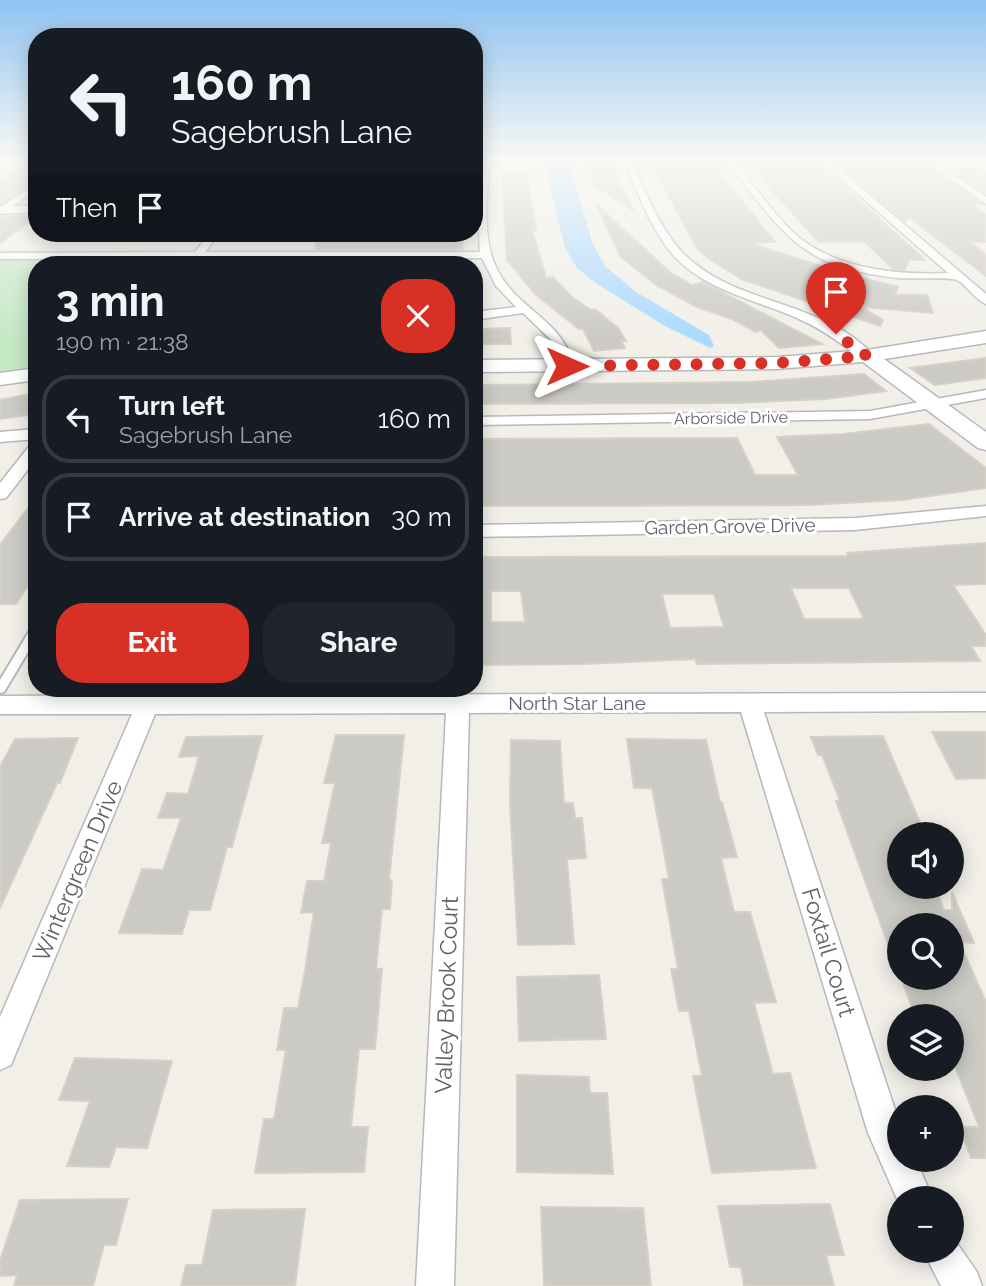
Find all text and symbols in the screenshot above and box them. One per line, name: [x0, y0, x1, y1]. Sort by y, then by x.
text: 160 m: [171, 54, 312, 111]
icon: left: [56, 56, 147, 147]
text: Sagebrush Lane: [171, 113, 412, 150]
icon: arrive: [131, 189, 169, 227]
text: Then: [56, 193, 117, 223]
pin: [806, 262, 866, 334]
icon: arrive: [817, 273, 855, 311]
text: 3 min: [56, 277, 165, 326]
button: close: [381, 279, 455, 353]
text: 190 m · 21:38: [56, 328, 189, 355]
position arrow: [530, 329, 604, 403]
text: Turn left: [119, 391, 225, 421]
icon: left: [60, 400, 98, 438]
text: 160 m: [378, 404, 451, 434]
street label: Arborside Drive: [674, 408, 788, 428]
text: Sagebrush Lane: [119, 421, 292, 448]
icon: arrive: [60, 498, 98, 536]
text: Arrive at destination: [119, 502, 370, 532]
text: 30 m: [391, 502, 452, 532]
street label: Garden Grove Drive: [644, 514, 816, 538]
button: Exit: [56, 603, 249, 683]
button: Share: [263, 603, 455, 683]
street label: North Star Lane: [508, 692, 646, 714]
street label: Wintergreen Drive: [27, 776, 127, 966]
map controls: [887, 822, 964, 1263]
button: sound: [887, 822, 964, 899]
street label: Foxtail Court: [797, 884, 861, 1020]
street label: Valley Brook Court: [429, 895, 463, 1094]
button: search: [887, 913, 964, 990]
button: layers: [887, 1004, 964, 1081]
button: +: [887, 1095, 964, 1172]
button: −: [887, 1186, 964, 1263]

